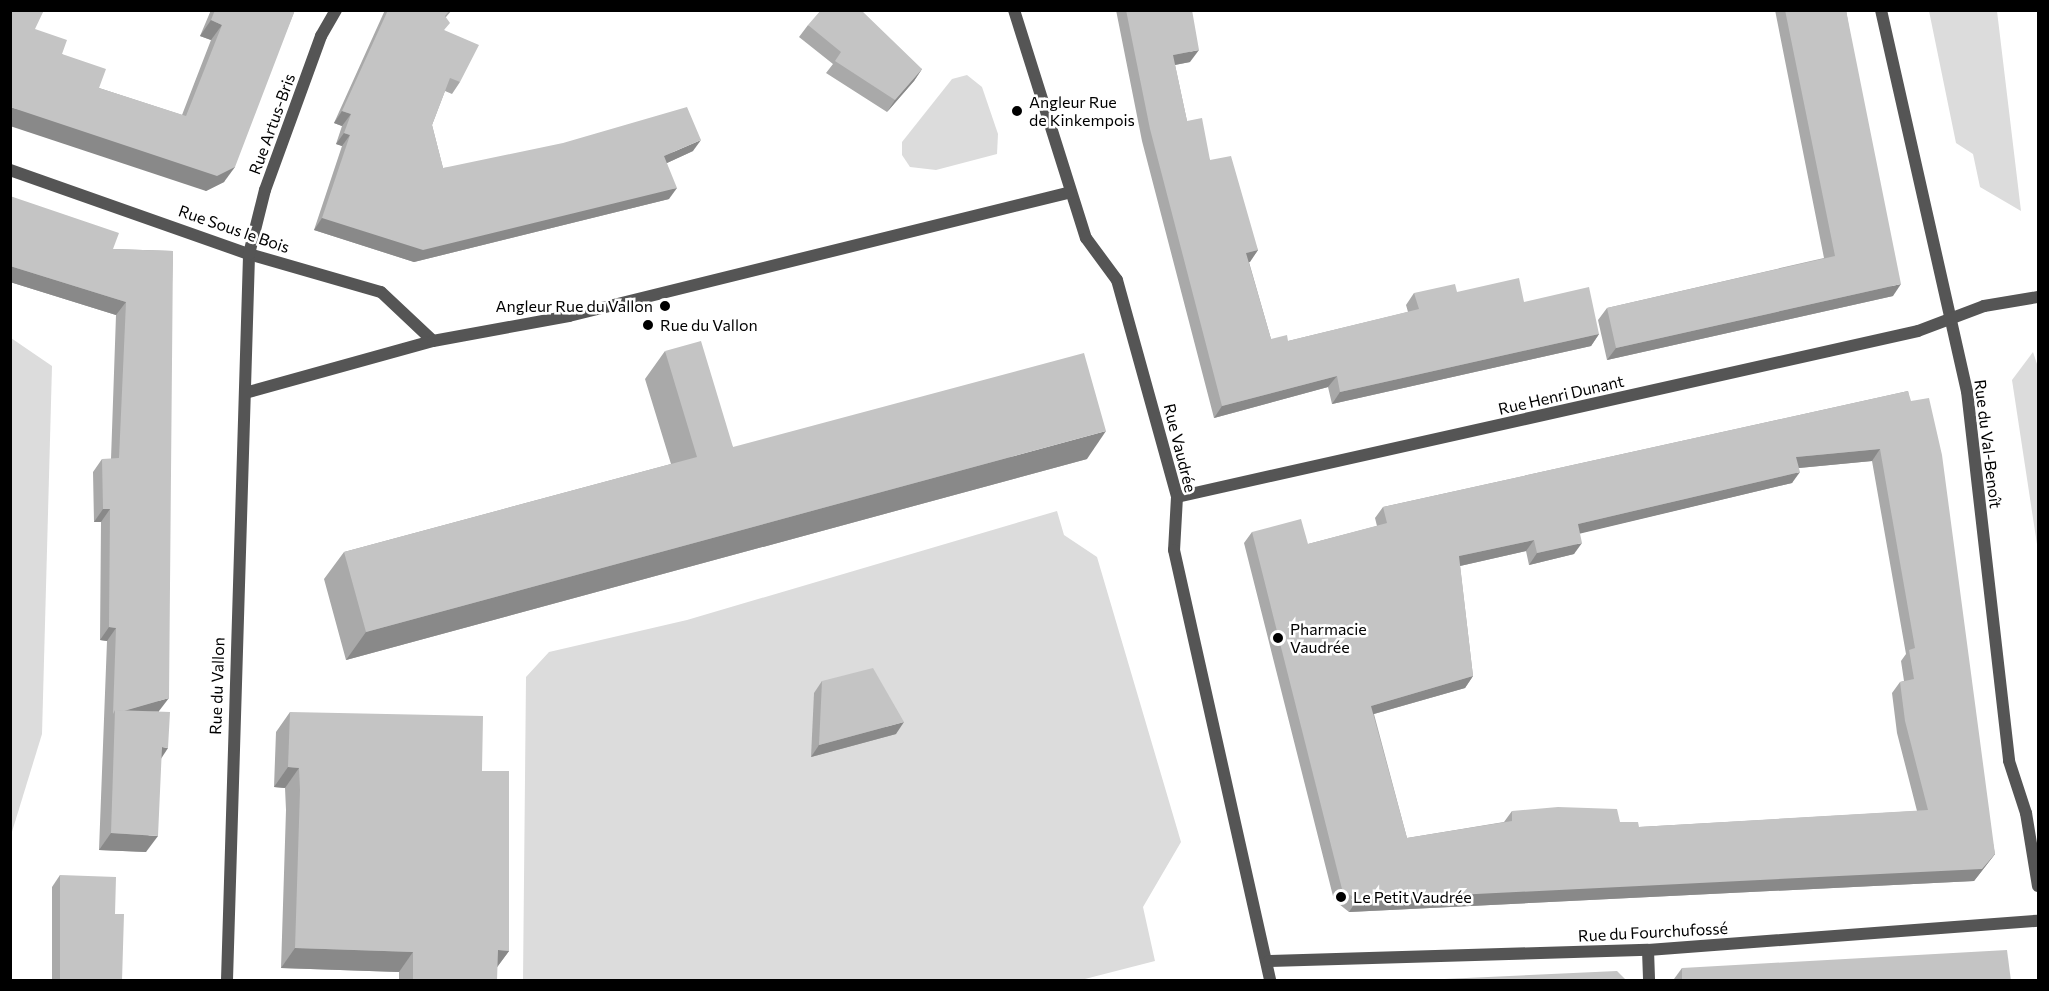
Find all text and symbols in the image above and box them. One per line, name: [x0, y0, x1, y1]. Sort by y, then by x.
street label: Rue Artus-Bris: [245, 71, 299, 177]
place label: Angleur Rue de Kinkempois: [1029, 92, 1135, 130]
marker: Angleur Rue de Kinkempois: [1010, 104, 1024, 118]
street label: Rue Sous le Bois: [176, 201, 292, 257]
place label: Angleur Rue du Vallon: [496, 296, 653, 316]
marker: Angleur Rue du Vallon: [658, 299, 672, 313]
place label: Rue du Vallon: [660, 315, 758, 335]
marker: Rue du Vallon: [641, 318, 655, 332]
street label: Rue Henri Dunant: [1496, 371, 1626, 419]
street label: Rue du Val-Benoît: [1971, 378, 2005, 510]
street label: Rue Vaudrée: [1160, 402, 1200, 494]
place label: Pharmacie Vaudrée: [1290, 619, 1367, 657]
marker: Pharmacie Vaudrée: [1271, 631, 1285, 645]
street label: Rue du Vallon: [206, 637, 228, 735]
place label: Le Petit Vaudrée: [1353, 887, 1472, 907]
marker: Le Petit Vaudrée: [1334, 890, 1348, 904]
street label: Rue du Fourchufossé: [1578, 918, 1728, 946]

